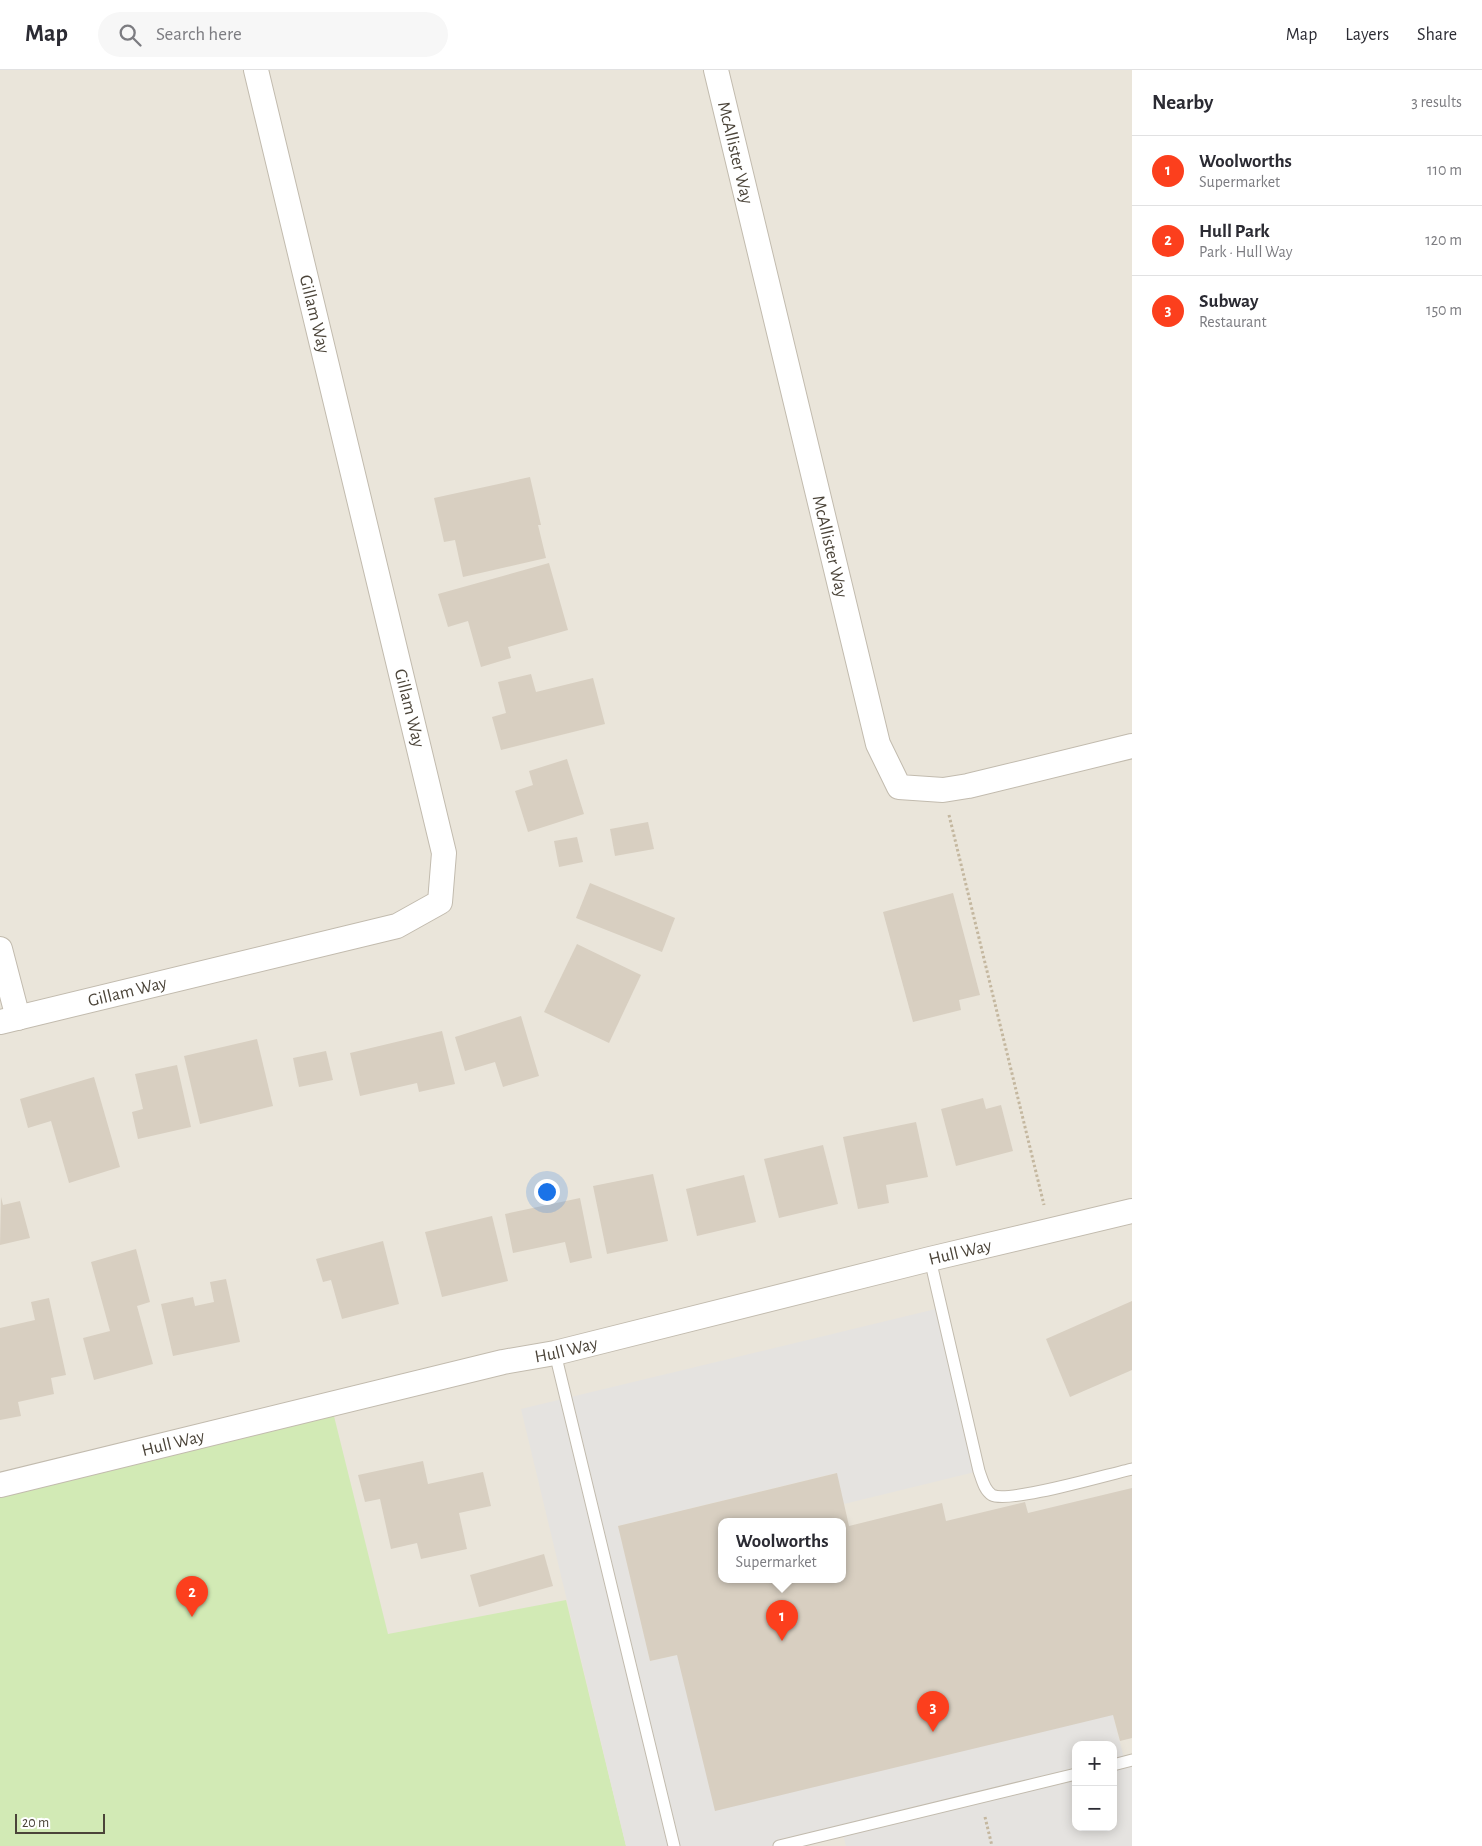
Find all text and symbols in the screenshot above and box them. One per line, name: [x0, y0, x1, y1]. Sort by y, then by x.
search box: [98, 12, 448, 57]
icon: search: [116, 21, 144, 49]
text: Map: [25, 22, 68, 46]
text: Search here: [156, 25, 242, 44]
text: Map: [1286, 26, 1317, 44]
text: Layers: [1345, 26, 1389, 44]
text: Share: [1417, 26, 1457, 44]
text: Nearby: [1152, 92, 1213, 113]
text: 3 results: [1411, 94, 1462, 110]
street label: McAllister Way: [714, 100, 756, 206]
text: Woolworths: [1199, 152, 1292, 171]
text: 1: [1165, 162, 1171, 178]
text: 110 m: [1427, 162, 1462, 178]
text: Supermarket: [1199, 174, 1280, 190]
text: Hull Park: [1199, 222, 1270, 241]
text: 2: [1164, 232, 1172, 248]
text: 120 m: [1425, 232, 1462, 248]
text: Park · Hull Way: [1199, 244, 1293, 260]
street label: Gillam Way: [296, 273, 333, 356]
text: Subway: [1199, 292, 1259, 311]
text: 3: [1165, 302, 1171, 318]
text: 150 m: [1426, 302, 1462, 318]
text: Restaurant: [1199, 314, 1267, 330]
street label: McAllister Way: [809, 494, 851, 600]
street label: Gillam Way: [391, 667, 428, 750]
street label: Gillam Way: [86, 974, 169, 1010]
your location: [534, 1179, 560, 1205]
street label: Hull Way: [927, 1237, 994, 1269]
street label: Hull Way: [533, 1335, 600, 1366]
street label: Hull Way: [140, 1427, 207, 1460]
popup: [718, 1518, 846, 1583]
text: Woolworths: [736, 1532, 828, 1551]
text: Supermarket: [736, 1554, 817, 1570]
pin: 2: [176, 1576, 208, 1617]
pin: 1: [766, 1600, 798, 1641]
pin: 3: [917, 1691, 949, 1732]
map controls: [1072, 1741, 1117, 1831]
button: +: [1072, 1741, 1117, 1786]
button: −: [1072, 1786, 1117, 1831]
scale bar: [15, 1811, 105, 1834]
text: 20 m: [22, 1816, 49, 1830]

